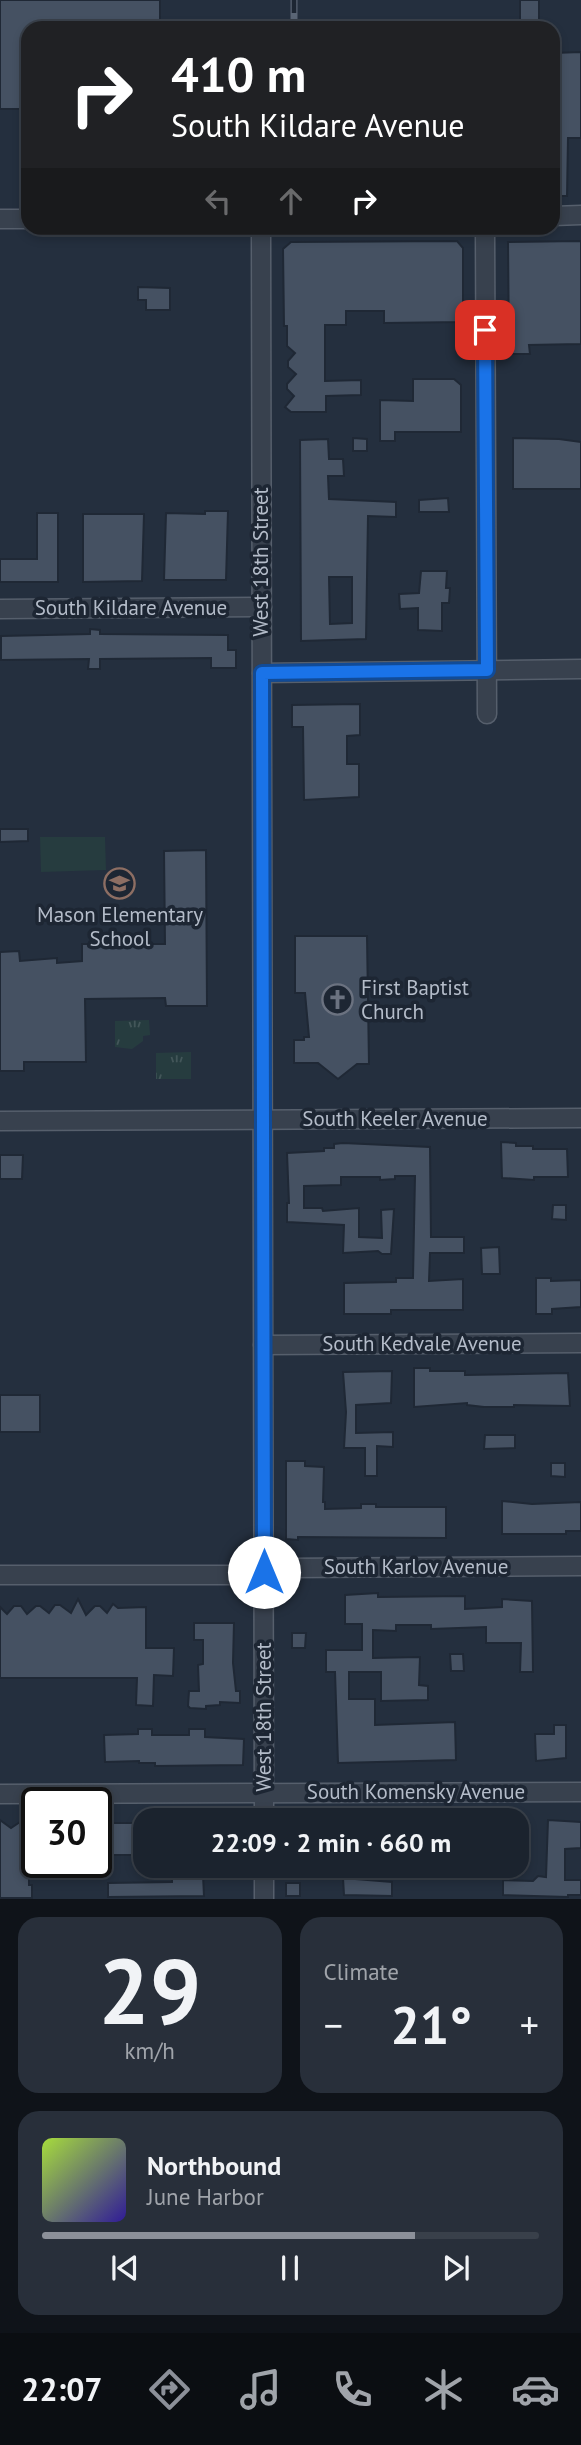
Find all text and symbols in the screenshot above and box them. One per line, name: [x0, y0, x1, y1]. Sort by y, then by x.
text: 410 m: [171, 42, 306, 106]
icon: right: [56, 49, 147, 140]
text: South Kildare Avenue: [171, 104, 464, 146]
icon: left: [199, 182, 237, 220]
icon: ahead: [272, 182, 310, 220]
icon: right: [345, 182, 383, 220]
pin: [455, 300, 515, 360]
icon: arrive: [466, 311, 504, 349]
street label: West 18th Street: [247, 487, 274, 637]
street label: South Kildare Avenue: [35, 594, 227, 621]
school or university icon: Mason Elementary School: [103, 866, 137, 900]
place label: Mason Elementary School: [37, 901, 203, 952]
place label: First Baptist Church: [361, 974, 469, 1025]
church icon: First Baptist Church: [321, 983, 355, 1017]
street label: South Keeler Avenue: [302, 1105, 488, 1132]
street label: South Kedvale Avenue: [322, 1330, 522, 1357]
position arrow: [227, 1535, 301, 1609]
street label: South Karlov Avenue: [324, 1553, 508, 1580]
street label: West 18th Street: [250, 1642, 277, 1792]
street label: South Komensky Avenue: [307, 1778, 525, 1805]
speed limit sign: 30: [21, 1787, 112, 1878]
text: 22:09 · 2 min · 660 m: [211, 1826, 451, 1859]
text: 29: [98, 1931, 201, 2049]
text: Climate: [324, 1957, 399, 1986]
text: 21°: [390, 1991, 472, 2058]
text: −: [324, 2000, 343, 2049]
text: +: [520, 2000, 539, 2049]
text: km/h: [125, 2036, 175, 2065]
text: Northbound: [147, 2149, 281, 2182]
text: June Harbor: [147, 2182, 264, 2211]
icon: previous: [106, 2249, 144, 2287]
icon: pause: [271, 2249, 309, 2287]
icon: next: [437, 2249, 475, 2287]
icon: directions: [145, 2365, 194, 2414]
icon: music: [236, 2365, 285, 2414]
icon: phone: [328, 2365, 377, 2414]
icon: climate: [419, 2365, 468, 2414]
icon: car: [511, 2365, 560, 2414]
text: 22:07: [21, 2368, 102, 2410]

